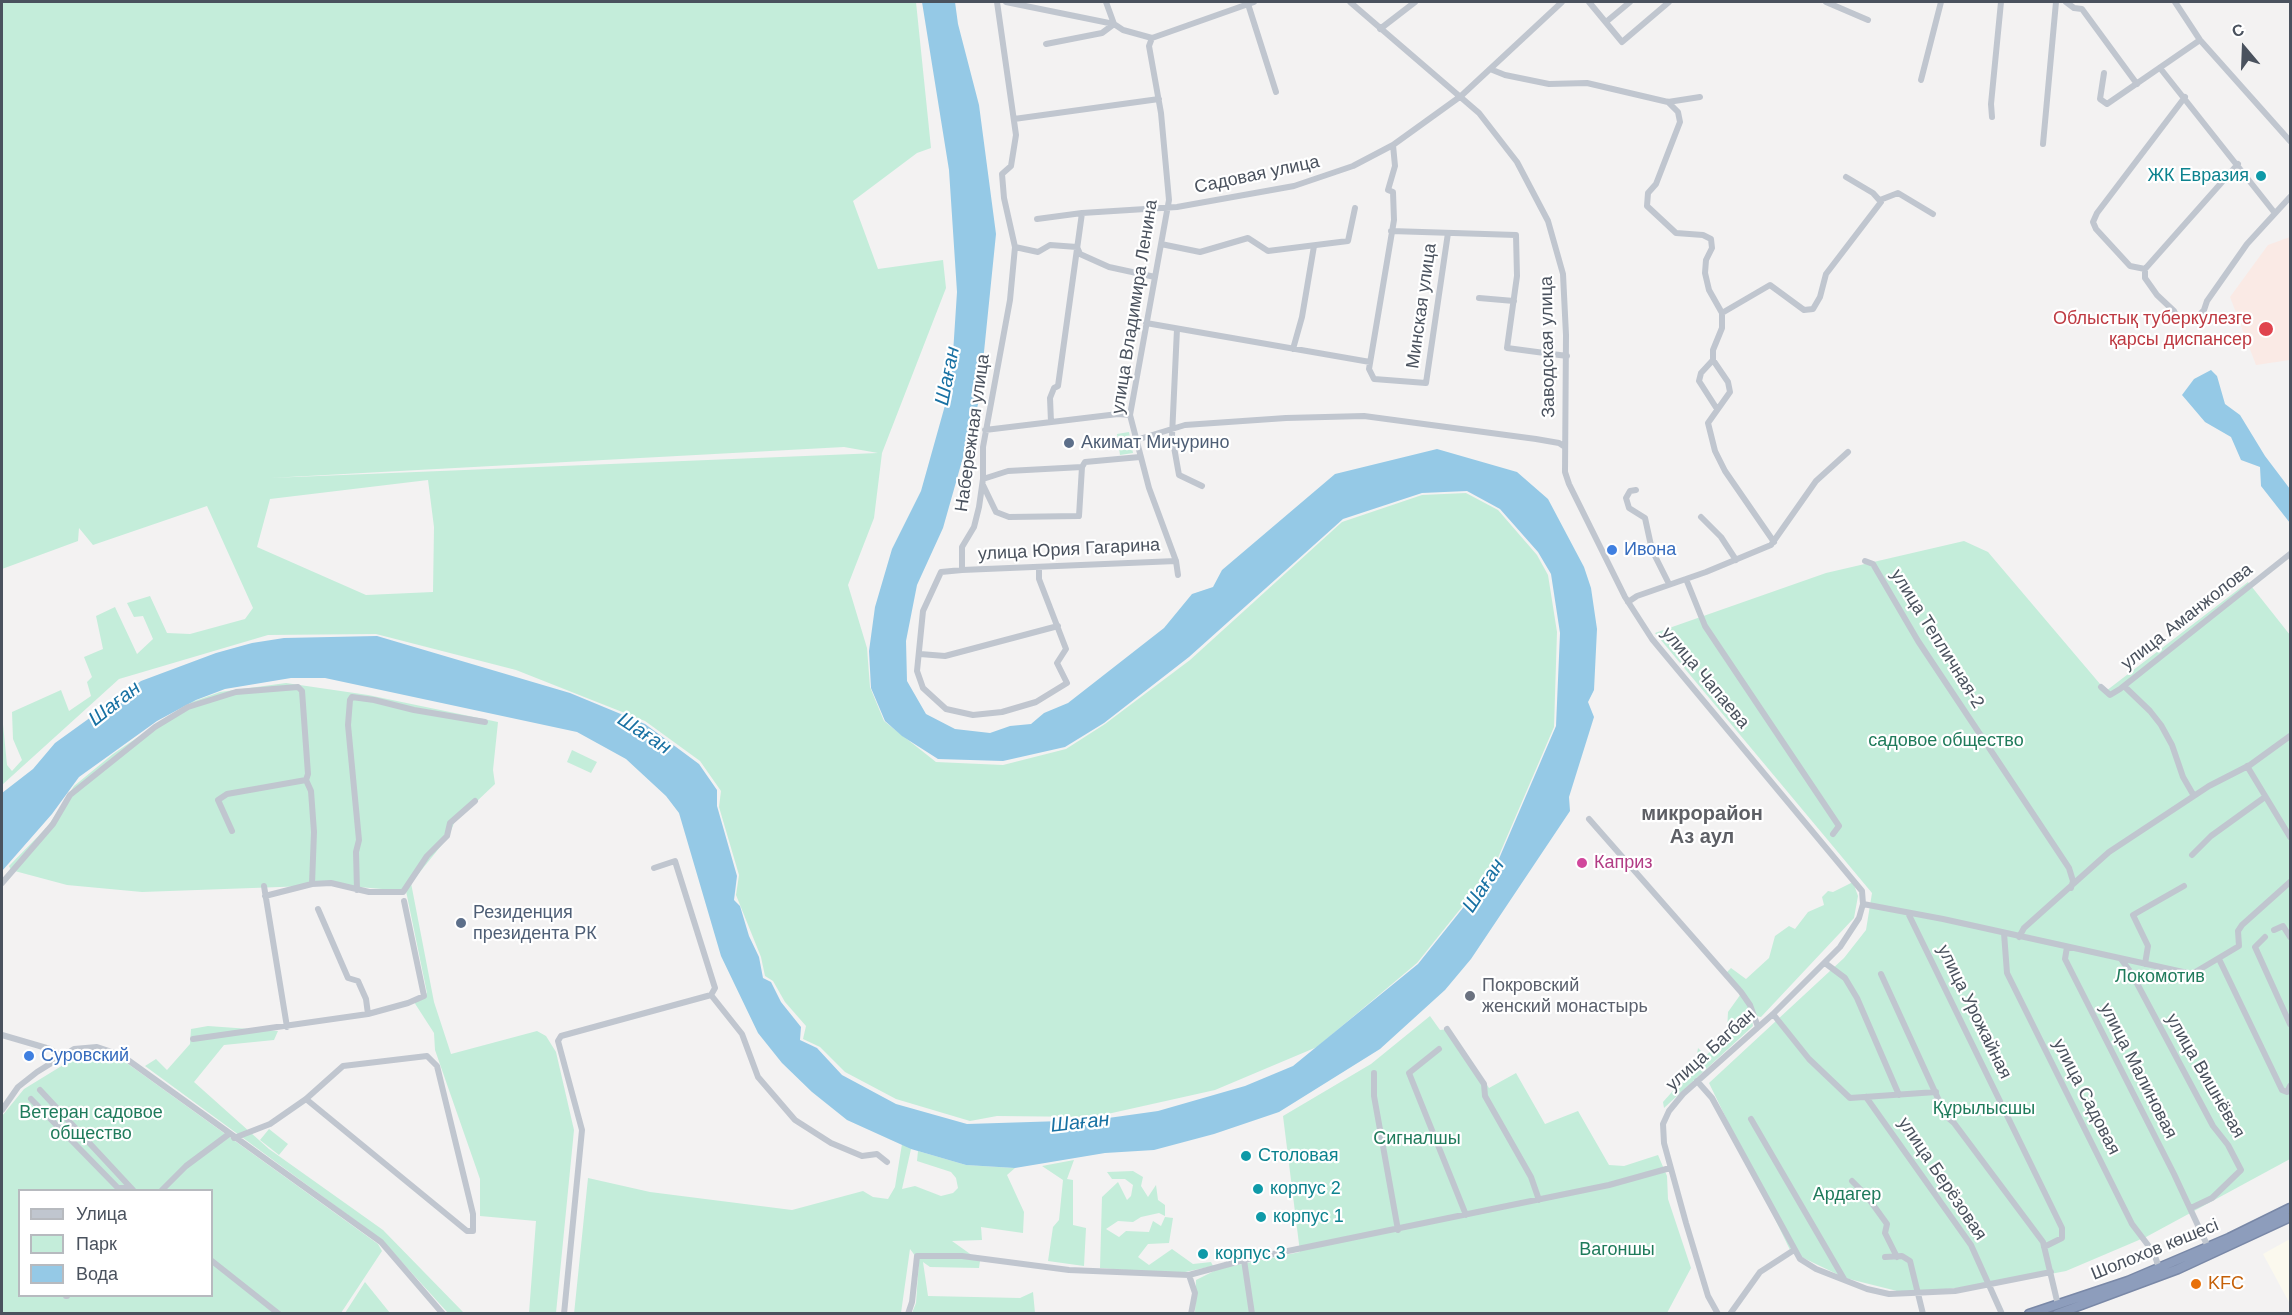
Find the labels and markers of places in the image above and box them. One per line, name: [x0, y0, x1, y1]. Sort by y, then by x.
place label: ЖК Евразия: [2147, 165, 2249, 187]
marker: ЖК Евразия: [2254, 169, 2268, 183]
place label: Облыстық туберкулезге қарсы диспансер: [2053, 308, 2252, 350]
marker: Облыстық туберкулезге қарсы диспансер: [2257, 320, 2275, 338]
place label: Акимат Мичурино: [1081, 432, 1229, 454]
marker: Акимат Мичурино: [1062, 436, 1076, 450]
place label: Ивона: [1624, 539, 1676, 561]
marker: Ивона: [1605, 543, 1619, 557]
place label: Каприз: [1594, 852, 1653, 874]
marker: Каприз: [1575, 856, 1589, 870]
place label: Резиденция президента РК: [473, 902, 597, 944]
marker: Резиденция президента РК: [454, 916, 468, 930]
place label: Покровский женский монастырь: [1482, 975, 1648, 1018]
marker: Покровский женский монастырь: [1463, 989, 1477, 1003]
place label: Суровский: [41, 1045, 129, 1067]
marker: Суровский: [22, 1049, 36, 1063]
place label: Столовая: [1258, 1145, 1338, 1167]
marker: Столовая: [1239, 1149, 1253, 1163]
place label: корпус 2: [1270, 1178, 1341, 1200]
marker: корпус 2: [1251, 1182, 1265, 1196]
place label: корпус 1: [1273, 1206, 1344, 1228]
marker: корпус 1: [1254, 1210, 1268, 1224]
place label: корпус 3: [1215, 1243, 1286, 1265]
marker: корпус 3: [1196, 1247, 1210, 1261]
place label: KFC: [2208, 1273, 2244, 1295]
marker: KFC: [2189, 1277, 2203, 1291]

